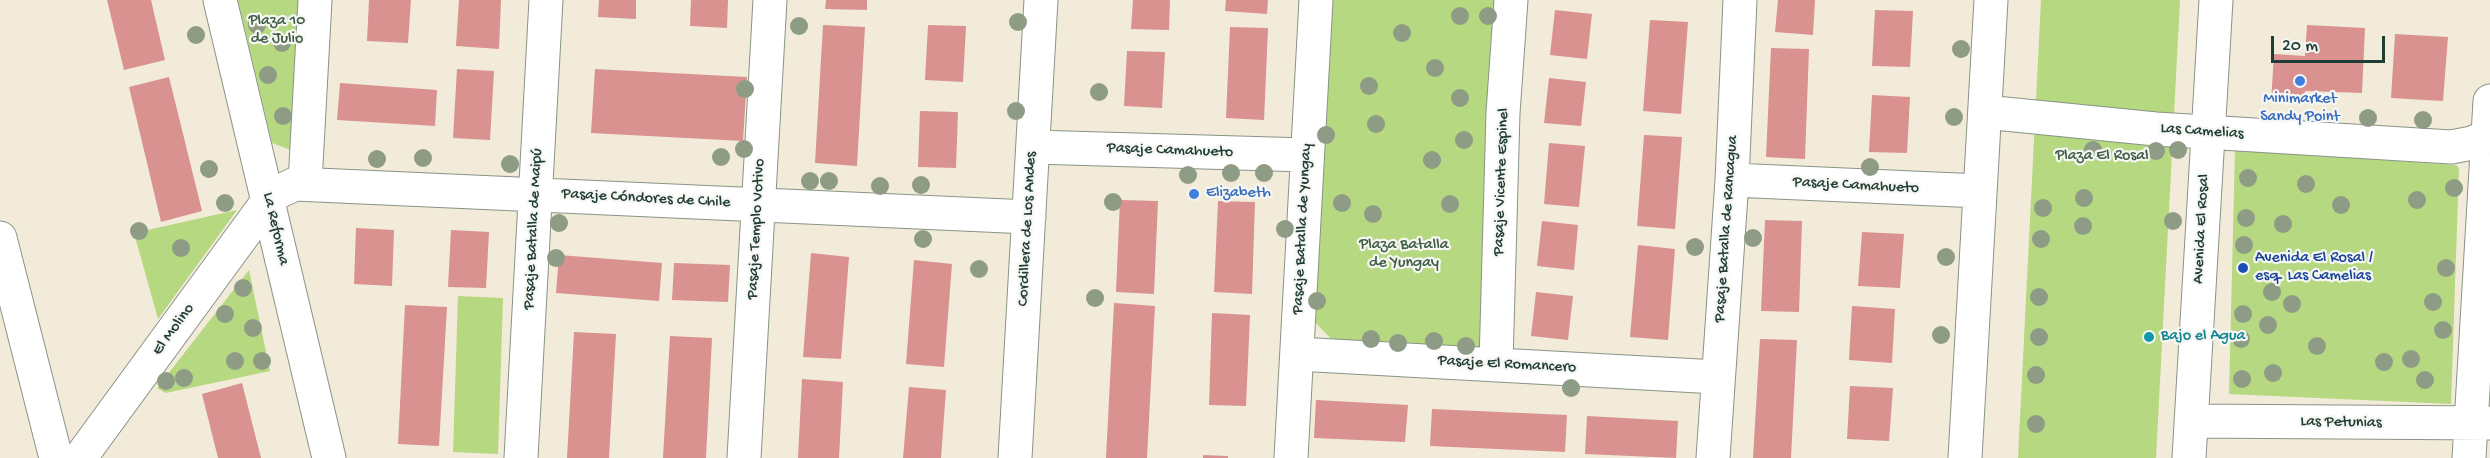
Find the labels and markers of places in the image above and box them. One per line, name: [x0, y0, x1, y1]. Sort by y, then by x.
marker: Minimarket Sandy Point: [2293, 74, 2307, 88]
place label: Minimarket Sandy Point: [2260, 90, 2340, 128]
place label: Elizabeth: [1206, 184, 1271, 204]
marker: Elizabeth: [1187, 187, 1201, 201]
place label: Avenida El Rosal / esq. Las Camelias: [2255, 249, 2373, 287]
marker: Avenida El Rosal / esq. Las Camelias: [2236, 261, 2250, 275]
place label: Bajo el Agua: [2161, 327, 2245, 347]
marker: Bajo el Agua: [2142, 330, 2156, 344]

